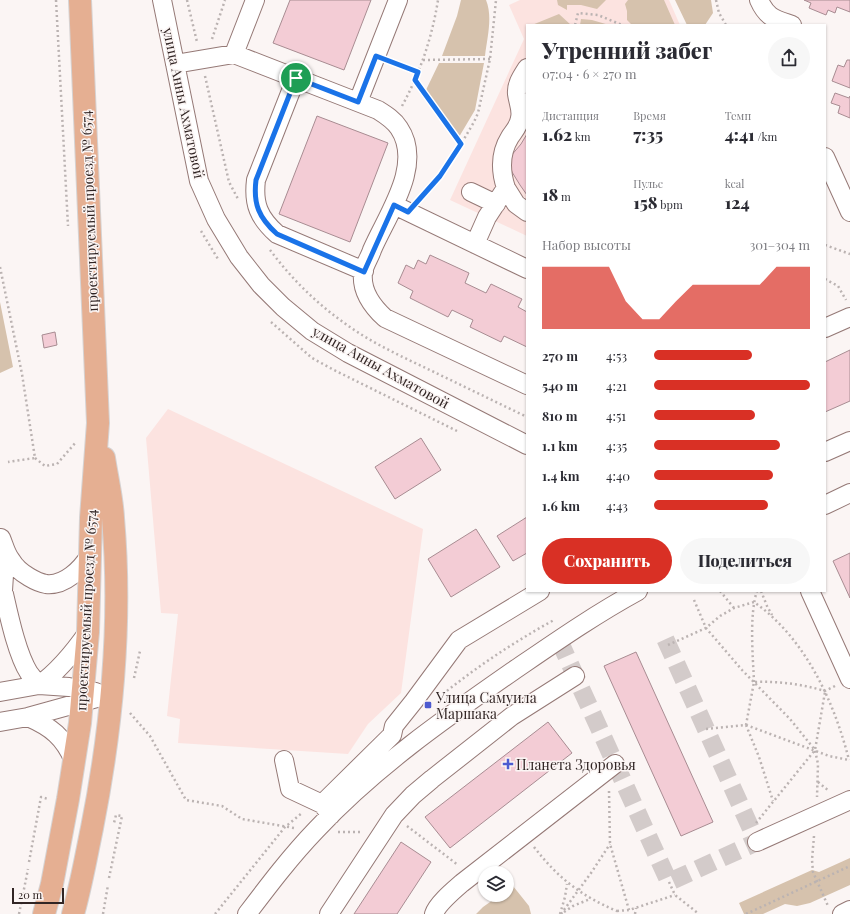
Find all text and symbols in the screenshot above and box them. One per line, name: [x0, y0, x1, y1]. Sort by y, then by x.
street label: улица Анны Ахматовой: [159, 25, 209, 180]
text: Утренний забег: [542, 35, 712, 65]
button: share: [768, 37, 810, 79]
pin: [279, 61, 313, 95]
text: 07:04 · 6 × 270 m: [542, 65, 637, 82]
icon: arrive: [285, 67, 307, 89]
text: Дистанция: [542, 108, 599, 123]
text: Время: [633, 108, 666, 123]
text: Темп: [725, 108, 751, 123]
street label: проектируемый проезд № 6574: [76, 110, 102, 312]
text: 1.62: [542, 123, 572, 145]
text: 7:35: [633, 123, 663, 145]
text: 4:41: [725, 123, 755, 145]
text: km: [572, 129, 590, 144]
text: /km: [755, 129, 777, 144]
text: Пульс: [633, 176, 663, 191]
text: kcal: [725, 176, 744, 191]
text: 18: [542, 183, 558, 205]
text: m: [558, 189, 571, 204]
text: 158: [633, 191, 658, 213]
text: 124: [725, 191, 750, 213]
text: bpm: [658, 197, 683, 212]
text: Набор высоты: [542, 236, 631, 253]
text: 301–304 m: [749, 236, 810, 253]
street label: улица Анны Ахматовой: [308, 321, 453, 413]
text: 270 m: [542, 347, 578, 364]
text: 4:53: [606, 347, 627, 364]
text: 540 m: [542, 377, 578, 394]
text: 4:21: [606, 377, 627, 394]
text: 810 m: [542, 407, 577, 424]
text: 4:51: [606, 407, 626, 424]
text: 1.1 km: [542, 437, 578, 454]
text: 4:35: [606, 437, 627, 454]
text: 1.4 km: [542, 467, 579, 484]
text: 4:40: [606, 467, 630, 484]
text: 1.6 km: [542, 497, 580, 514]
text: 4:43: [606, 497, 628, 514]
street label: проектируемый проезд № 6574: [71, 509, 101, 711]
button: Сохранить: [542, 538, 672, 584]
button: Поделиться: [680, 538, 810, 584]
place label: Улица Самуила Маршака: [435, 688, 537, 723]
marker: Улица Самуила Маршака: [423, 700, 433, 710]
place label: Планета Здоровья: [516, 755, 636, 774]
marker: Планета Здоровья: [503, 759, 513, 769]
map controls: [478, 866, 514, 902]
button: layers: [478, 866, 514, 902]
scale bar: [12, 886, 64, 905]
text: 20 m: [18, 887, 42, 902]

